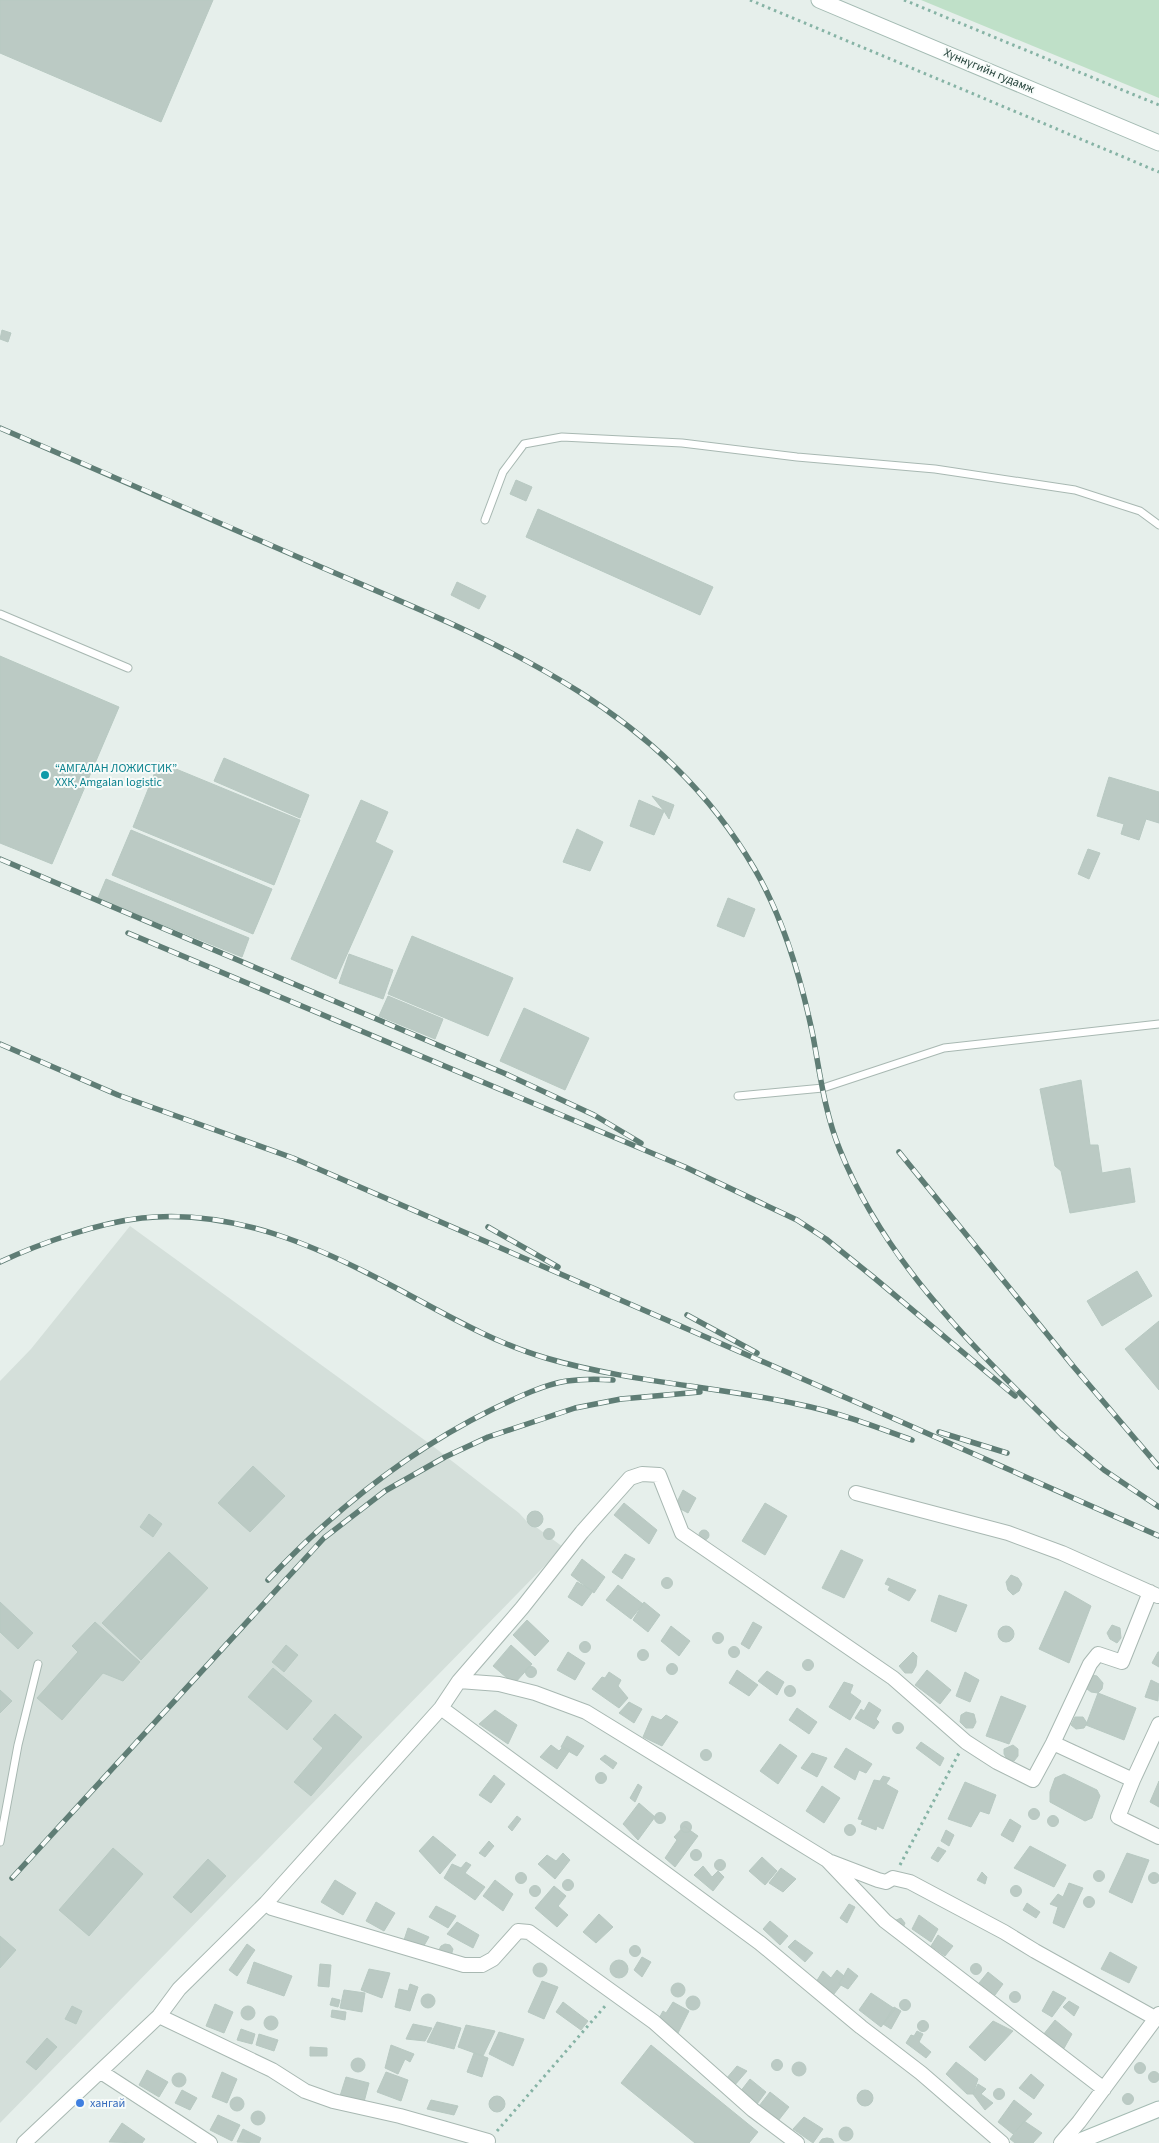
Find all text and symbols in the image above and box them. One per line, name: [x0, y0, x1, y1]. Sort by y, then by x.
street label: Хүннүгийн гудамж: [941, 44, 1038, 98]
place label: “АМГАЛАН ЛОЖИСТИК” ХХК, Amgalan logistic: [55, 760, 177, 791]
marker: “АМГАЛАН ЛОЖИСТИК” ХХК, Amgalan logistic: [39, 769, 51, 781]
place label: хангай: [90, 2095, 125, 2112]
marker: хангай: [74, 2097, 86, 2109]

